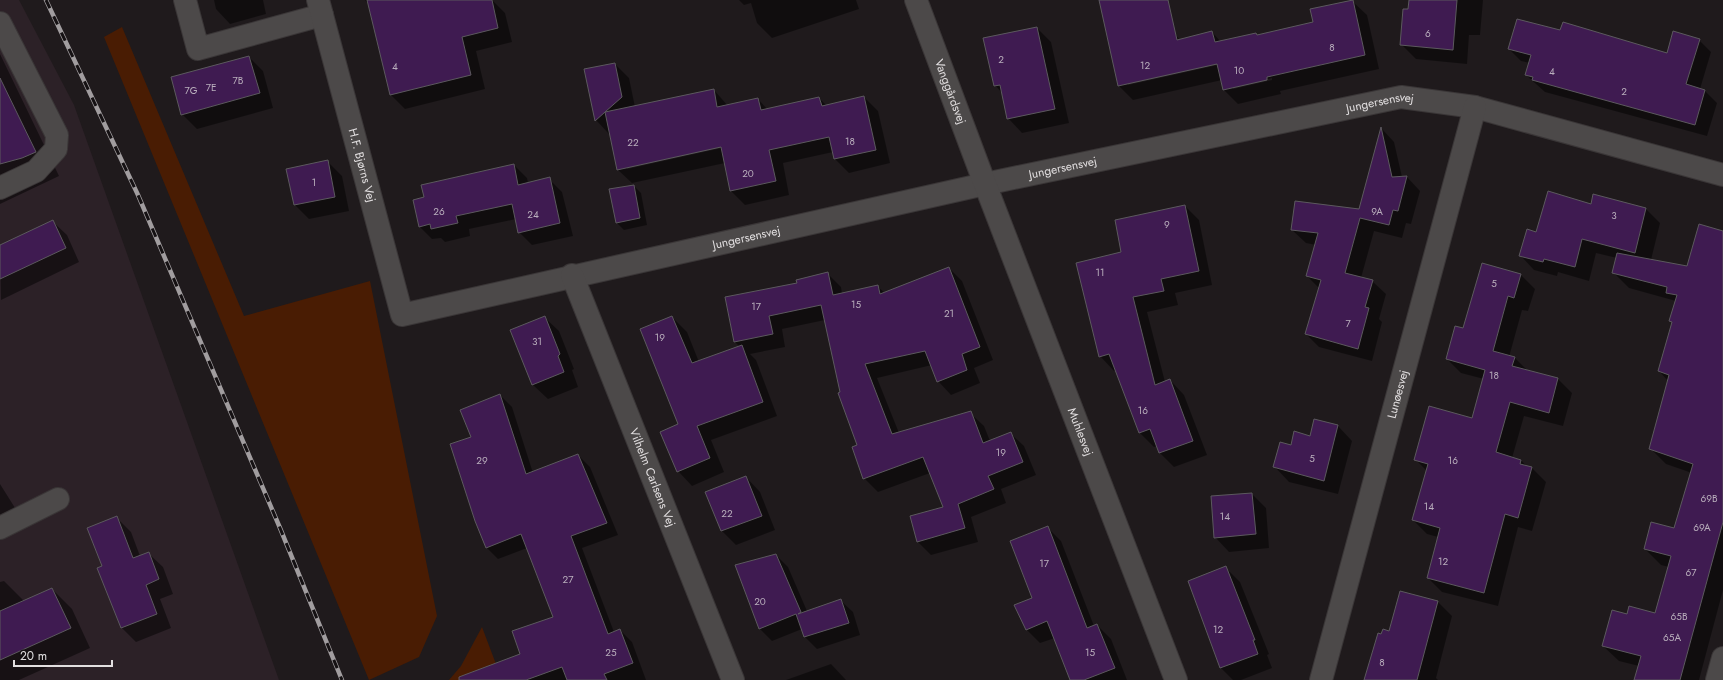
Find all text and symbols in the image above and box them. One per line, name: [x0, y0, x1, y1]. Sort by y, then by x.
house number: 6: [1425, 26, 1431, 41]
house number: 8: [1329, 40, 1335, 55]
house number: 2: [998, 52, 1004, 67]
street label: Vanggårdsvej: [930, 57, 971, 127]
house number: 12: [1140, 58, 1150, 73]
house number: 4: [392, 59, 398, 74]
house number: 10: [1234, 63, 1244, 78]
house number: 4: [1549, 64, 1555, 79]
house number: 7B: [233, 73, 244, 88]
house number: 7E: [206, 80, 216, 95]
house number: 7G: [185, 83, 198, 98]
house number: 2: [1621, 84, 1627, 99]
street label: Jungersensvej: [1342, 88, 1415, 118]
street label: H.F. Bjørns Vej: [344, 126, 381, 204]
house number: 18: [845, 134, 855, 149]
house number: 22: [627, 135, 639, 150]
street label: Jungersensvej: [1025, 152, 1098, 184]
house number: 20: [742, 166, 754, 181]
house number: 1: [312, 175, 316, 190]
house number: 26: [433, 204, 445, 219]
house number: 9A: [1371, 204, 1383, 219]
house number: 24: [527, 207, 539, 222]
house number: 3: [1611, 208, 1617, 223]
house number: 9: [1164, 217, 1170, 232]
street label: Jungersensvej: [709, 221, 782, 254]
house number: 11: [1096, 265, 1105, 280]
house number: 5: [1491, 276, 1497, 291]
house number: 15: [851, 297, 861, 312]
house number: 17: [751, 299, 762, 314]
house number: 21: [944, 306, 954, 321]
house number: 7: [1345, 316, 1351, 331]
house number: 19: [655, 330, 665, 345]
house number: 31: [532, 334, 542, 349]
street label: Lunøesvej: [1383, 368, 1413, 420]
house number: 18: [1489, 368, 1499, 383]
house number: 16: [1138, 403, 1148, 418]
street label: Muhlesvej: [1063, 405, 1098, 459]
street label: Vilhelm Carlsens Vej: [625, 425, 680, 530]
house number: 19: [996, 445, 1006, 460]
house number: 5: [1309, 451, 1315, 466]
house number: 29: [476, 453, 488, 468]
house number: 16: [1448, 453, 1458, 468]
house number: 69B: [1700, 491, 1718, 506]
house number: 14: [1424, 499, 1434, 514]
house number: 22: [721, 506, 733, 521]
house number: 14: [1220, 509, 1230, 524]
house number: 69A: [1693, 520, 1711, 535]
house number: 12: [1438, 554, 1448, 569]
house number: 17: [1039, 556, 1050, 571]
house number: 67: [1685, 565, 1697, 580]
house number: 27: [563, 572, 574, 587]
house number: 20: [754, 594, 766, 609]
house number: 65B: [1671, 609, 1688, 624]
house number: 12: [1213, 622, 1223, 637]
house number: 65A: [1663, 630, 1681, 645]
scale bar: [14, 642, 112, 668]
house number: 25: [605, 645, 617, 660]
house number: 15: [1085, 645, 1095, 660]
text: 20 m: [20, 647, 47, 665]
house number: 8: [1379, 655, 1385, 670]

